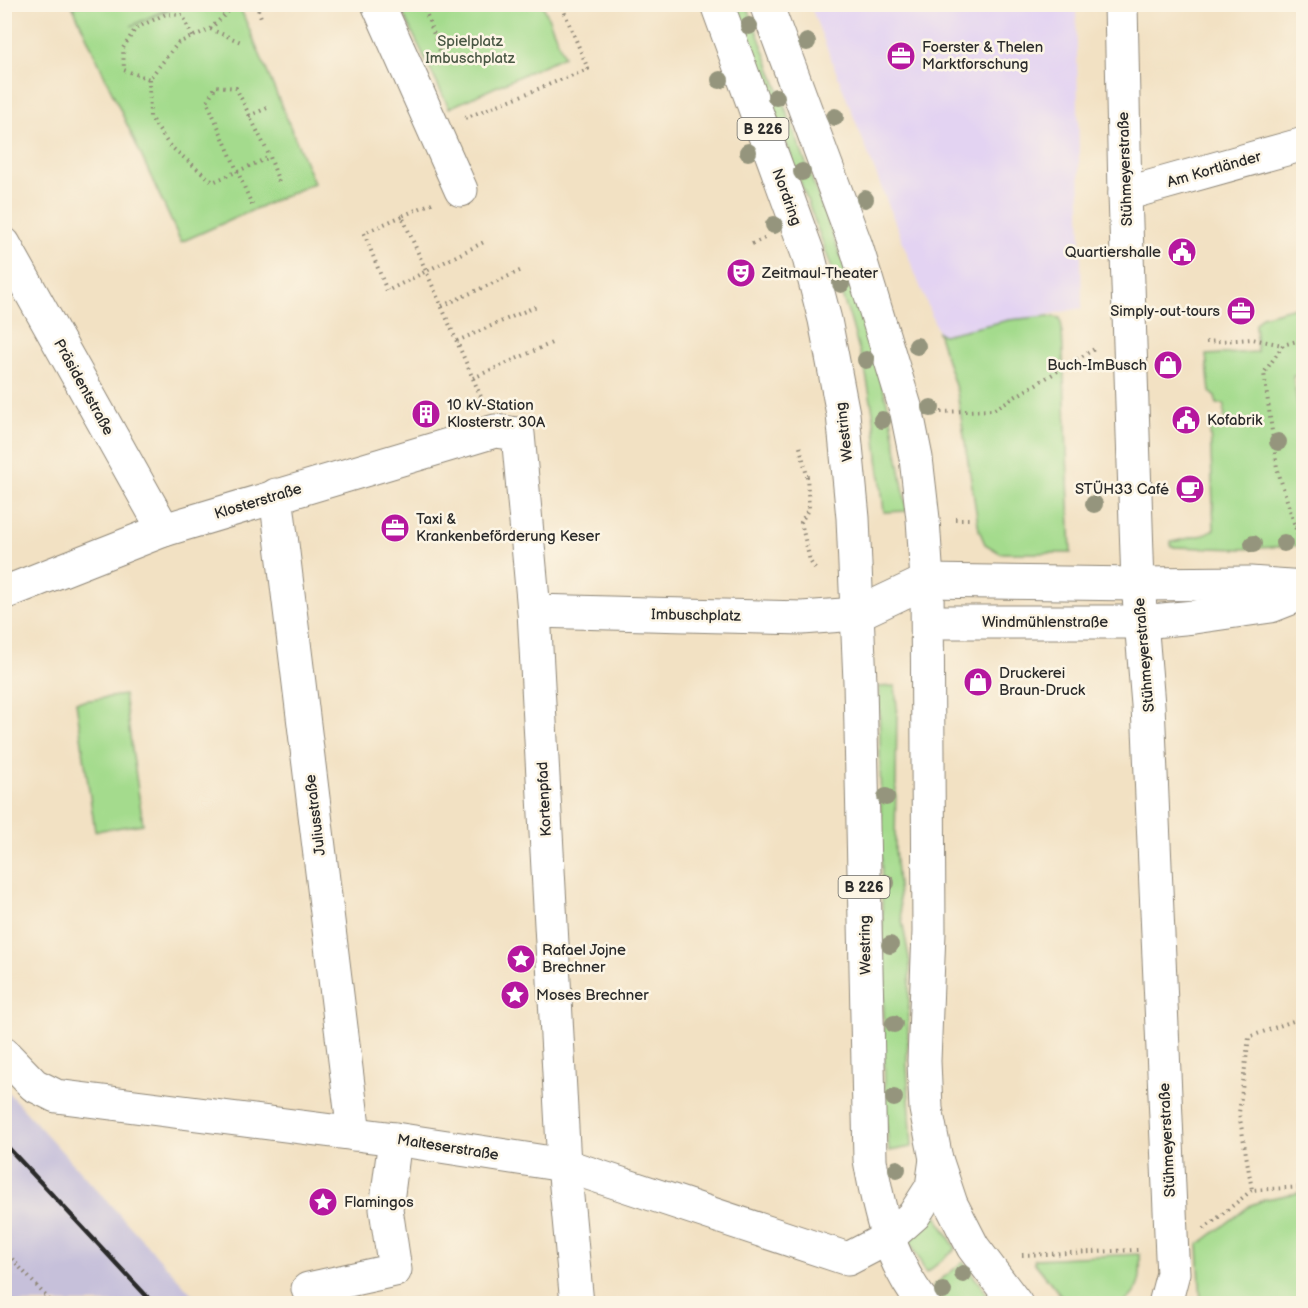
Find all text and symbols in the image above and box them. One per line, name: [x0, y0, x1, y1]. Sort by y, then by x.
park label: Spielplatz Imbuschplatz: [425, 32, 516, 68]
place label: Foerster & Thelen Marktforschung: [922, 38, 1043, 74]
office icon: Foerster & Thelen Marktforschung: [885, 40, 917, 72]
street label: Stühmeyerstraße: [1114, 111, 1137, 227]
road number: B 226: [738, 118, 789, 140]
street label: Am Kortländer: [1165, 147, 1264, 192]
street label: Nordring: [767, 166, 806, 228]
public building icon: Quartiershalle: [1166, 236, 1198, 268]
place label: Quartiershalle: [1065, 243, 1161, 262]
theatre icon: Zeitmaul-Theater: [725, 257, 757, 289]
place label: Zeitmaul-Theater: [761, 264, 878, 283]
office icon: Simply-out-tours: [1225, 295, 1257, 327]
place label: Simply-out-tours: [1110, 302, 1221, 321]
street label: Präsidentstraße: [49, 336, 118, 439]
shop icon: Buch-ImBusch: [1152, 349, 1184, 381]
place label: Buch-ImBusch: [1047, 356, 1147, 375]
place label: 10 kV-Station Klosterstr. 30A: [447, 396, 546, 432]
building icon: 10 kV-Station Klosterstr. 30A: [410, 398, 442, 430]
street label: Westring: [831, 401, 858, 463]
public building icon: Kofabrik: [1170, 404, 1202, 436]
place label: Kofabrik: [1207, 411, 1263, 430]
cafe icon: STÜH33 Café: [1174, 473, 1206, 505]
street label: Klosterstraße: [212, 479, 304, 524]
place label: STÜH33 Café: [1075, 480, 1169, 499]
place label: Taxi & Krankenbeförderung Keser: [416, 510, 600, 546]
office icon: Taxi & Krankenbeförderung Keser: [379, 512, 411, 544]
street label: Stühmeyerstraße: [1130, 597, 1159, 713]
street label: Imbuschplatz: [651, 605, 742, 626]
street label: Windmühlenstraße: [982, 613, 1108, 632]
place label: Druckerei Braun-Druck: [999, 664, 1086, 700]
shop icon: Druckerei Braun-Druck: [962, 666, 994, 698]
street label: Kortenpfad: [533, 761, 556, 837]
street label: Juliusstraße: [301, 773, 330, 857]
road number: B 226: [838, 876, 890, 898]
street label: Westring: [855, 915, 876, 975]
place label: Rafael Jojne Brechner: [542, 941, 626, 977]
place icon: Rafael Jojne Brechner: [505, 943, 537, 975]
place icon: Moses Brechner: [499, 979, 531, 1011]
place label: Moses Brechner: [536, 986, 649, 1005]
street label: Stühmeyerstraße: [1155, 1082, 1180, 1198]
street label: Malteserstraße: [396, 1130, 500, 1165]
place icon: Flamingos: [307, 1186, 339, 1218]
place label: Flamingos: [344, 1193, 414, 1212]

